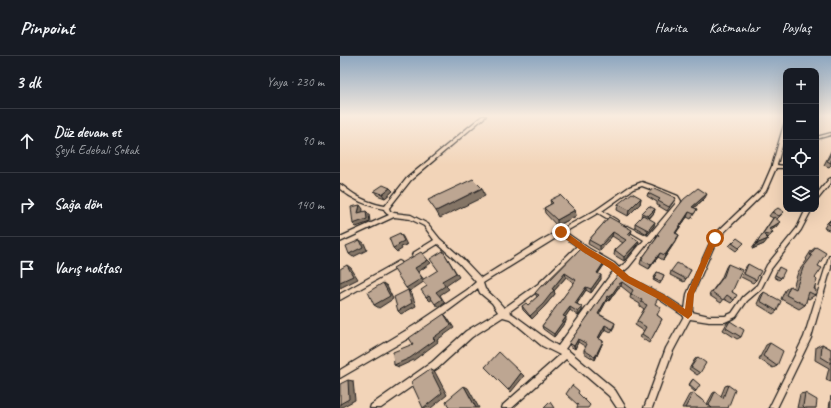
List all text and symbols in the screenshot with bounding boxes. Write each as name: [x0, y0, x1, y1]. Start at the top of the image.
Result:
text: Pinpoint: [20, 16, 74, 40]
text: Harita: [655, 19, 687, 36]
text: Katmanlar: [709, 19, 760, 36]
text: Paylaş: [782, 19, 811, 36]
map controls: [783, 68, 819, 212]
button: +: [783, 68, 819, 104]
text: 3 dk: [16, 72, 41, 93]
text: Yaya · 230 m: [267, 74, 324, 90]
button: −: [783, 104, 819, 140]
text: Düz devam et: [54, 123, 121, 142]
icon: ahead: [16, 130, 38, 152]
text: 90 m: [302, 133, 324, 149]
button: locate: [783, 140, 819, 176]
text: Şeyh Edebali Sokak: [54, 142, 139, 158]
button: layers: [783, 176, 819, 212]
icon: right: [16, 194, 38, 216]
text: Sağa dön: [54, 195, 102, 214]
text: 140 m: [296, 197, 324, 213]
route end: [552, 223, 570, 241]
route start: [706, 229, 724, 247]
icon: arrive: [16, 258, 38, 280]
text: Varış noktası: [54, 259, 121, 278]

